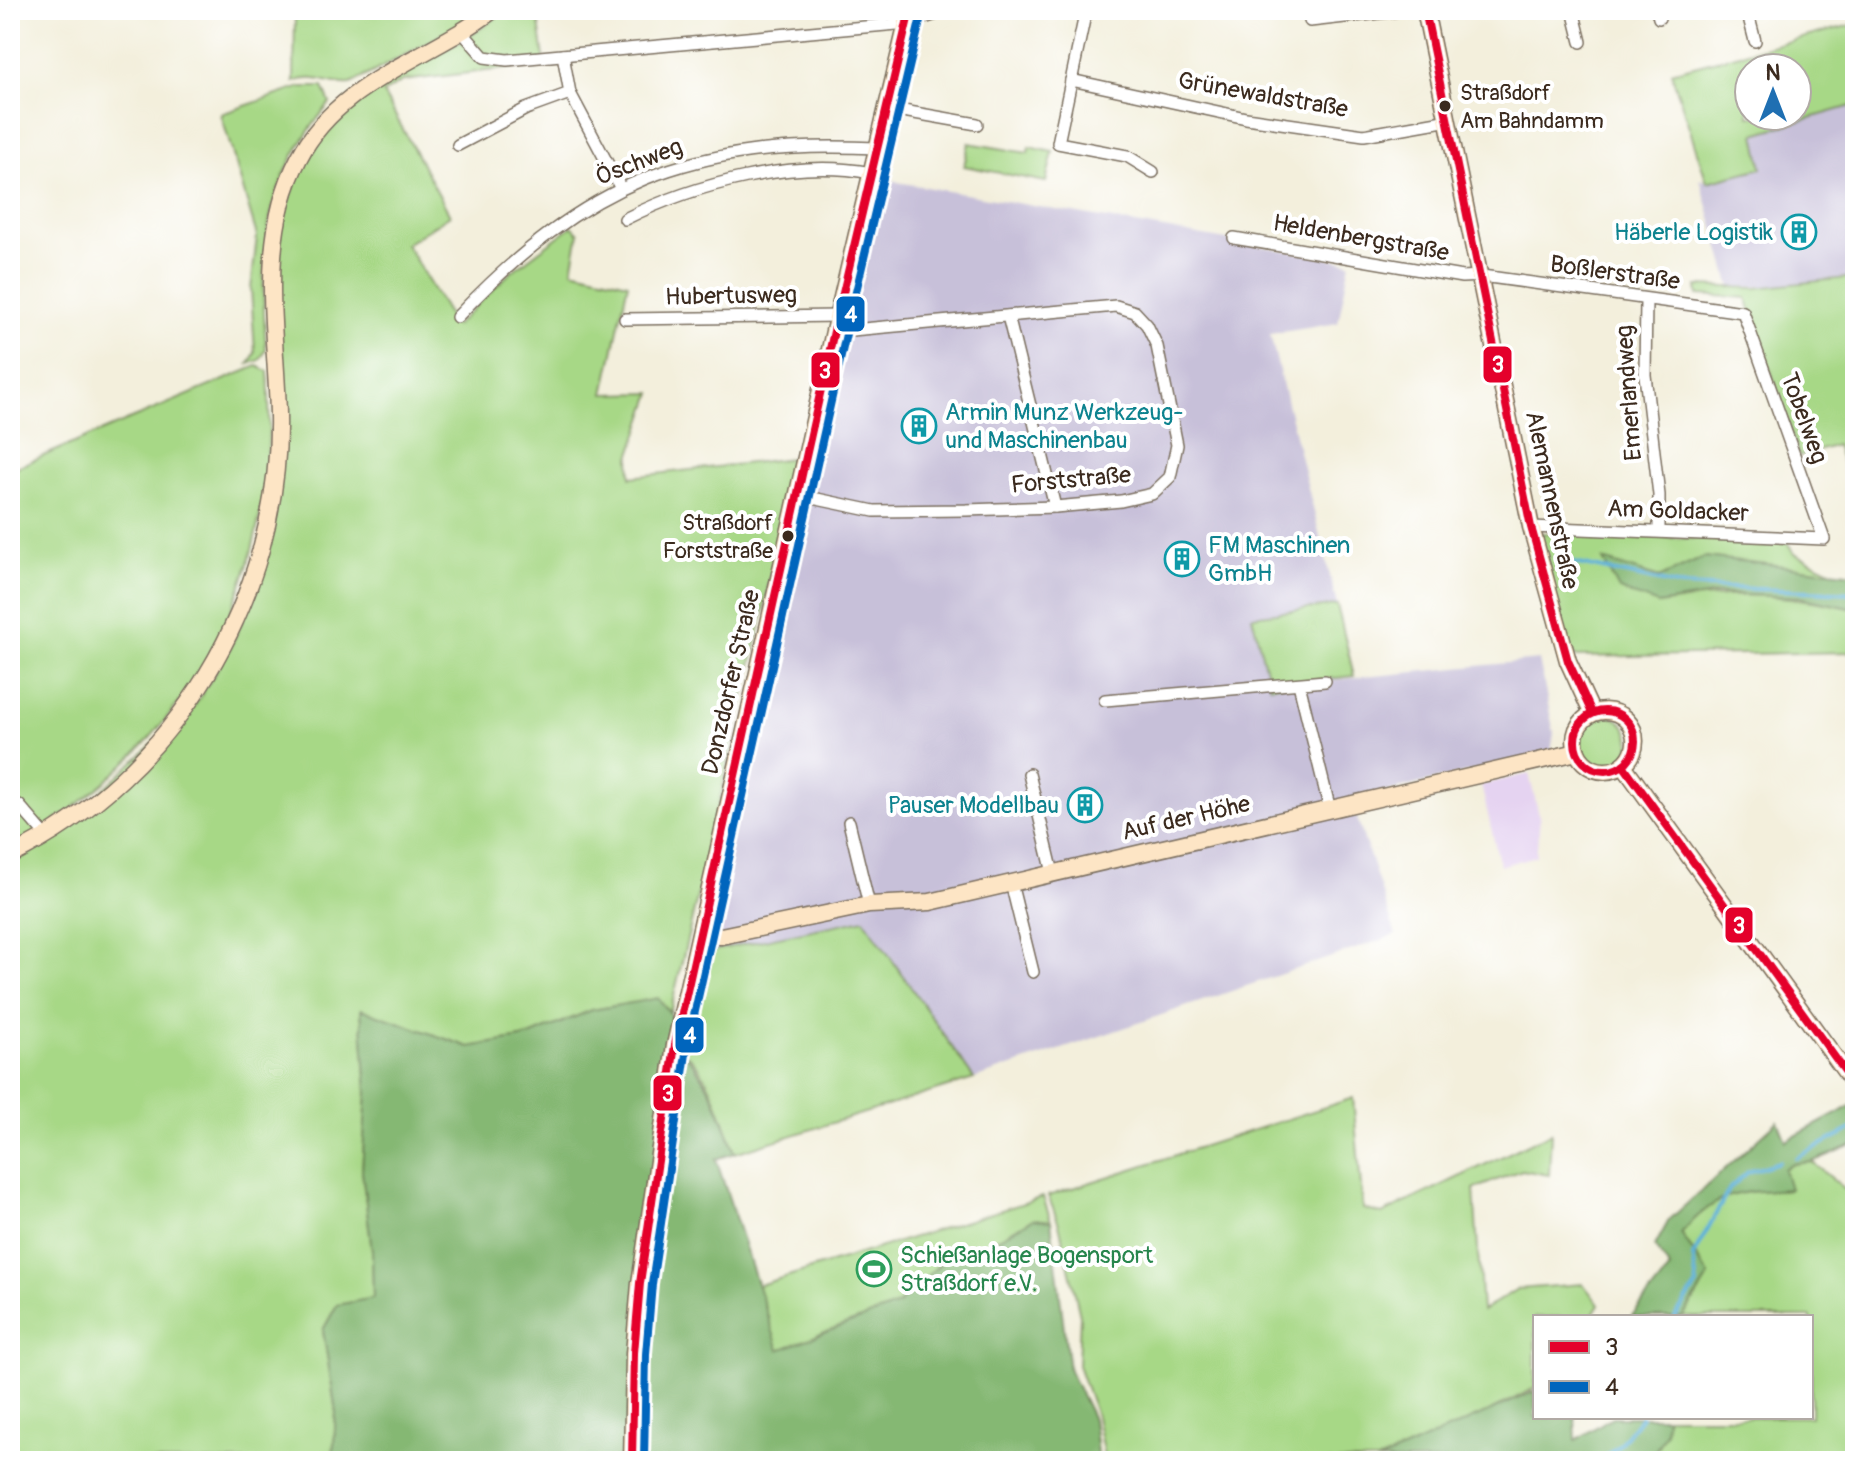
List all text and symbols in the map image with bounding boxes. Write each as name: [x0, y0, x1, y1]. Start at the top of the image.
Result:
north arrow: [1733, 52, 1813, 132]
text: N: [1766, 59, 1781, 87]
street label: Grünewaldstraße: [1176, 66, 1350, 124]
place label: Straßdorf Am Bahndamm: [1460, 79, 1604, 135]
marker: Straßdorf Am Bahndamm: [1437, 98, 1453, 114]
street label: Öschweg: [592, 132, 686, 192]
street label: Heldenbergstraße: [1271, 208, 1451, 268]
building icon: Häberle Logistik: [1780, 213, 1818, 251]
place label: Häberle Logistik: [1614, 218, 1773, 247]
street label: Boßlerstraße: [1548, 250, 1682, 296]
street label: Hubertusweg: [665, 280, 797, 312]
line badge: 4: [835, 295, 866, 333]
text: 4: [845, 301, 858, 329]
street label: Emerlandweg: [1610, 324, 1648, 462]
line badge: 3: [1482, 345, 1513, 384]
line badge: 3: [810, 351, 841, 389]
text: 3: [1492, 351, 1504, 379]
text: 3: [819, 357, 831, 385]
street label: Tobelweg: [1774, 369, 1834, 467]
place label: Armin Munz Werkzeug- und Maschinenbau: [945, 398, 1184, 455]
building icon: Armin Munz Werkzeug- und Maschinenbau: [900, 407, 938, 445]
street label: Alemannenstraße: [1519, 408, 1585, 592]
street label: Forststraße: [1010, 460, 1132, 500]
street label: Am Goldacker: [1607, 494, 1750, 528]
place label: Straßdorf Forststraße: [663, 509, 773, 565]
marker: Straßdorf Forststraße: [780, 528, 796, 544]
place label: FM Maschinen GmbH: [1208, 531, 1350, 588]
building icon: FM Maschinen GmbH: [1163, 540, 1201, 578]
street label: Donzdorfer Straße: [696, 587, 766, 777]
building icon: Pauser Modellbau: [1066, 786, 1104, 824]
street label: Auf der Höhe: [1119, 789, 1253, 847]
place label: Pauser Modellbau: [888, 791, 1059, 820]
line badge: 3: [1724, 906, 1754, 944]
text: 3: [1733, 912, 1745, 940]
line badge: 4: [674, 1016, 705, 1054]
text: 4: [684, 1022, 697, 1050]
line badge: 3: [652, 1074, 683, 1112]
text: 3: [662, 1080, 674, 1108]
place label: Schießanlage Bogensport Straßdorf e.V.: [900, 1241, 1153, 1298]
sports icon: Schießanlage Bogensport Straßdorf e.V.: [855, 1250, 893, 1288]
legend: [1533, 1315, 1813, 1419]
text: 3: [1605, 1333, 1618, 1362]
text: 4: [1605, 1373, 1619, 1402]

